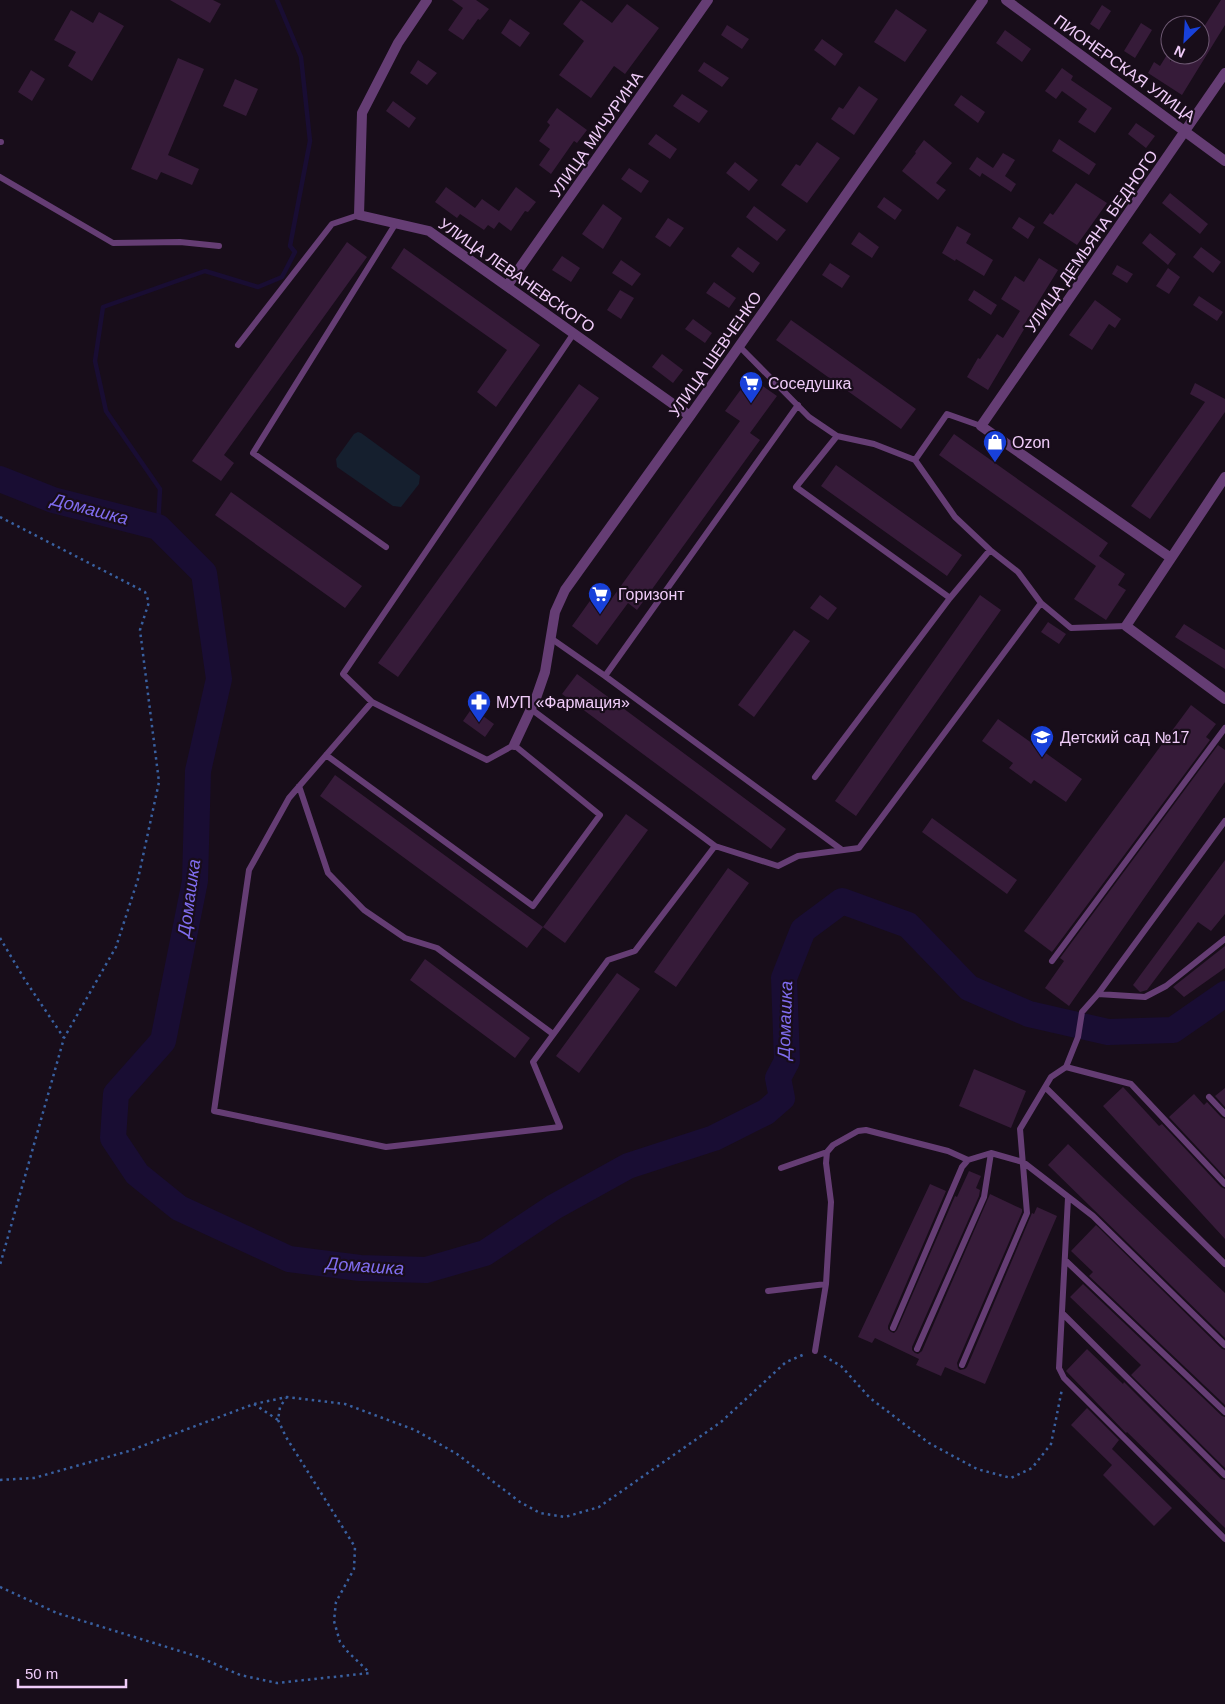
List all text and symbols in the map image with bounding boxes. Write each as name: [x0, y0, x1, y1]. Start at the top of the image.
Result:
street label: ПИОНЕРСКАЯ УЛИЦА: [1051, 12, 1199, 125]
north arrow: [1160, 15, 1210, 65]
text: N: [1172, 42, 1187, 61]
street label: УЛИЦА МИЧУРИНА: [547, 68, 646, 200]
street label: УЛИЦА ДЕМЬЯНА БЕДНОГО: [1022, 147, 1161, 335]
street label: УЛИЦА ЛЕВАНЕВСКОГО: [436, 215, 598, 336]
street label: УЛИЦА ШЕВЧЕНКО: [666, 289, 765, 420]
supermarket icon: Соседушка: [738, 370, 764, 404]
place label: Соседушка: [768, 375, 852, 392]
shop icon: Ozon: [982, 429, 1008, 463]
place label: Ozon: [1012, 434, 1050, 451]
water label: Домашка: [48, 489, 131, 529]
supermarket icon: Горизонт: [587, 581, 613, 615]
place label: Горизонт: [618, 586, 685, 603]
pharmacy icon: МУП «Фармация»: [466, 689, 492, 723]
place label: МУП «Фармация»: [496, 694, 630, 711]
school or university icon: Детский сад №17: [1029, 724, 1055, 758]
place label: Детский сад №17: [1060, 729, 1189, 746]
water label: Домашка: [173, 858, 204, 940]
water label: Домашка: [774, 980, 796, 1062]
water label: Домашка: [323, 1253, 405, 1279]
scale bar: [18, 1656, 125, 1688]
text: 50 m: [25, 1665, 58, 1682]

